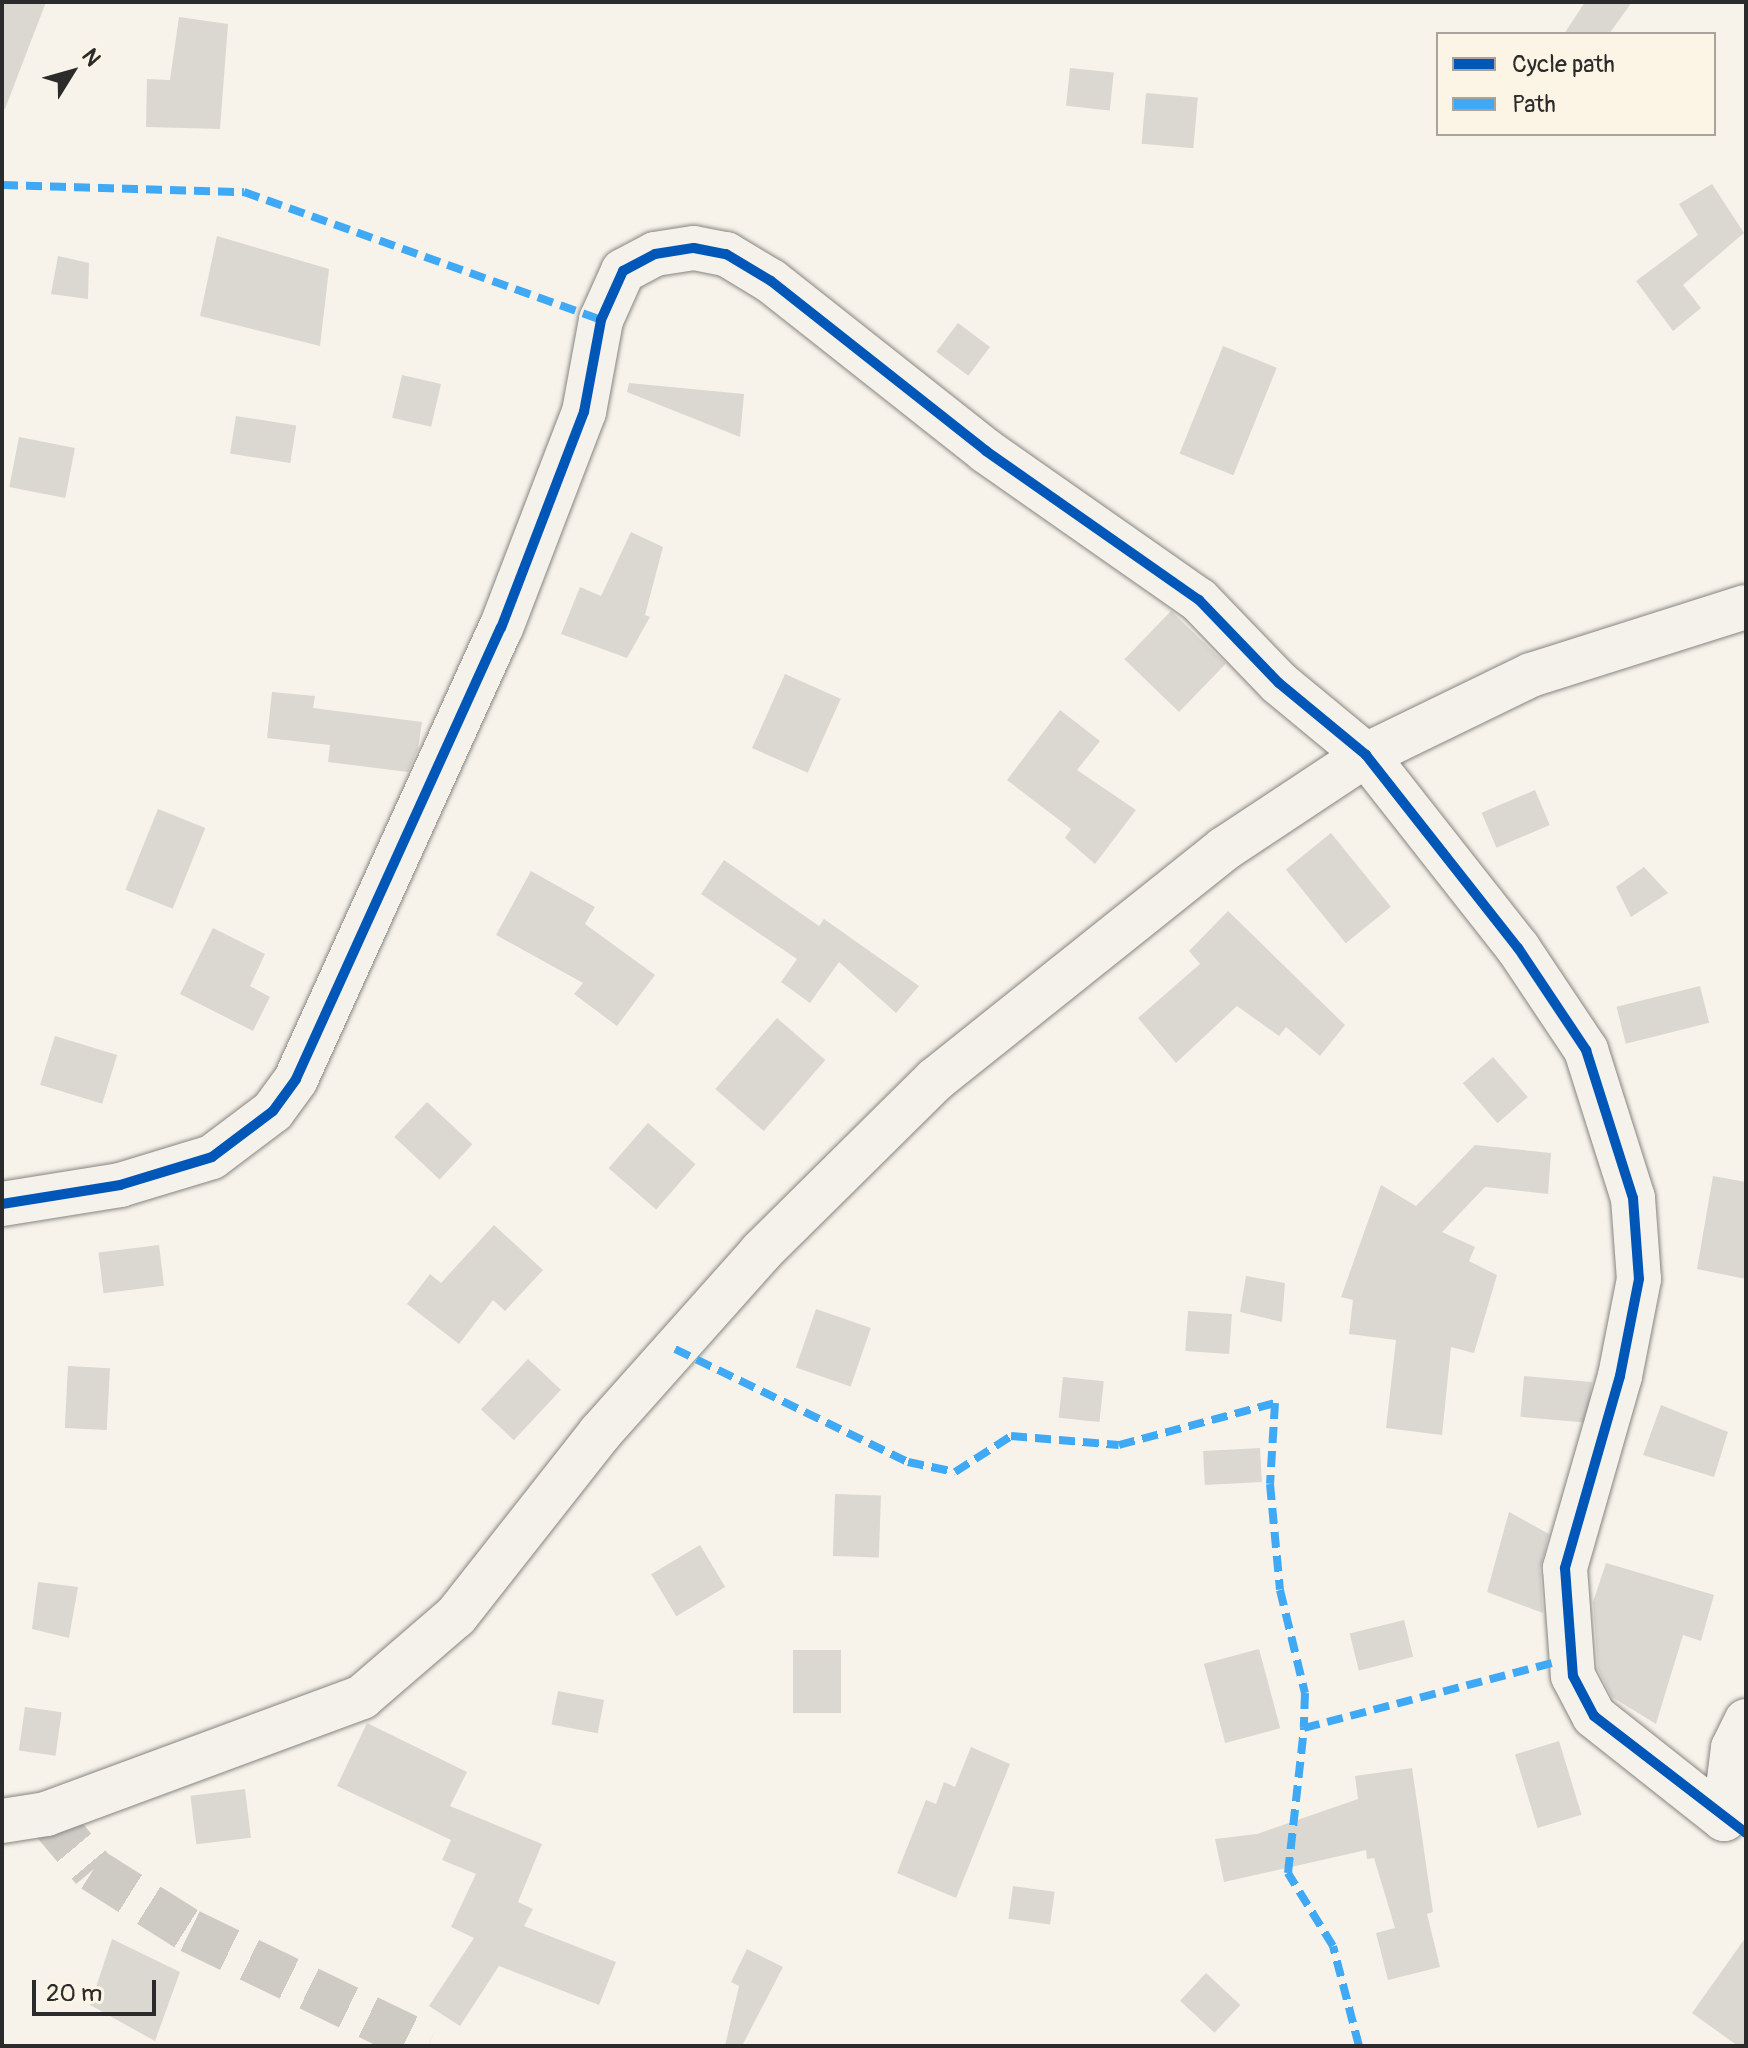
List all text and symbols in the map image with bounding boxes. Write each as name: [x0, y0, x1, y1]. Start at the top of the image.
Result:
north arrow: [32, 32, 112, 112]
legend: [1436, 32, 1716, 136]
text: N: [76, 43, 107, 72]
text: Cycle path: [1512, 50, 1615, 79]
text: Path: [1512, 90, 1556, 119]
scale bar: [36, 1964, 160, 2014]
text: 20 m: [46, 1979, 102, 2008]

